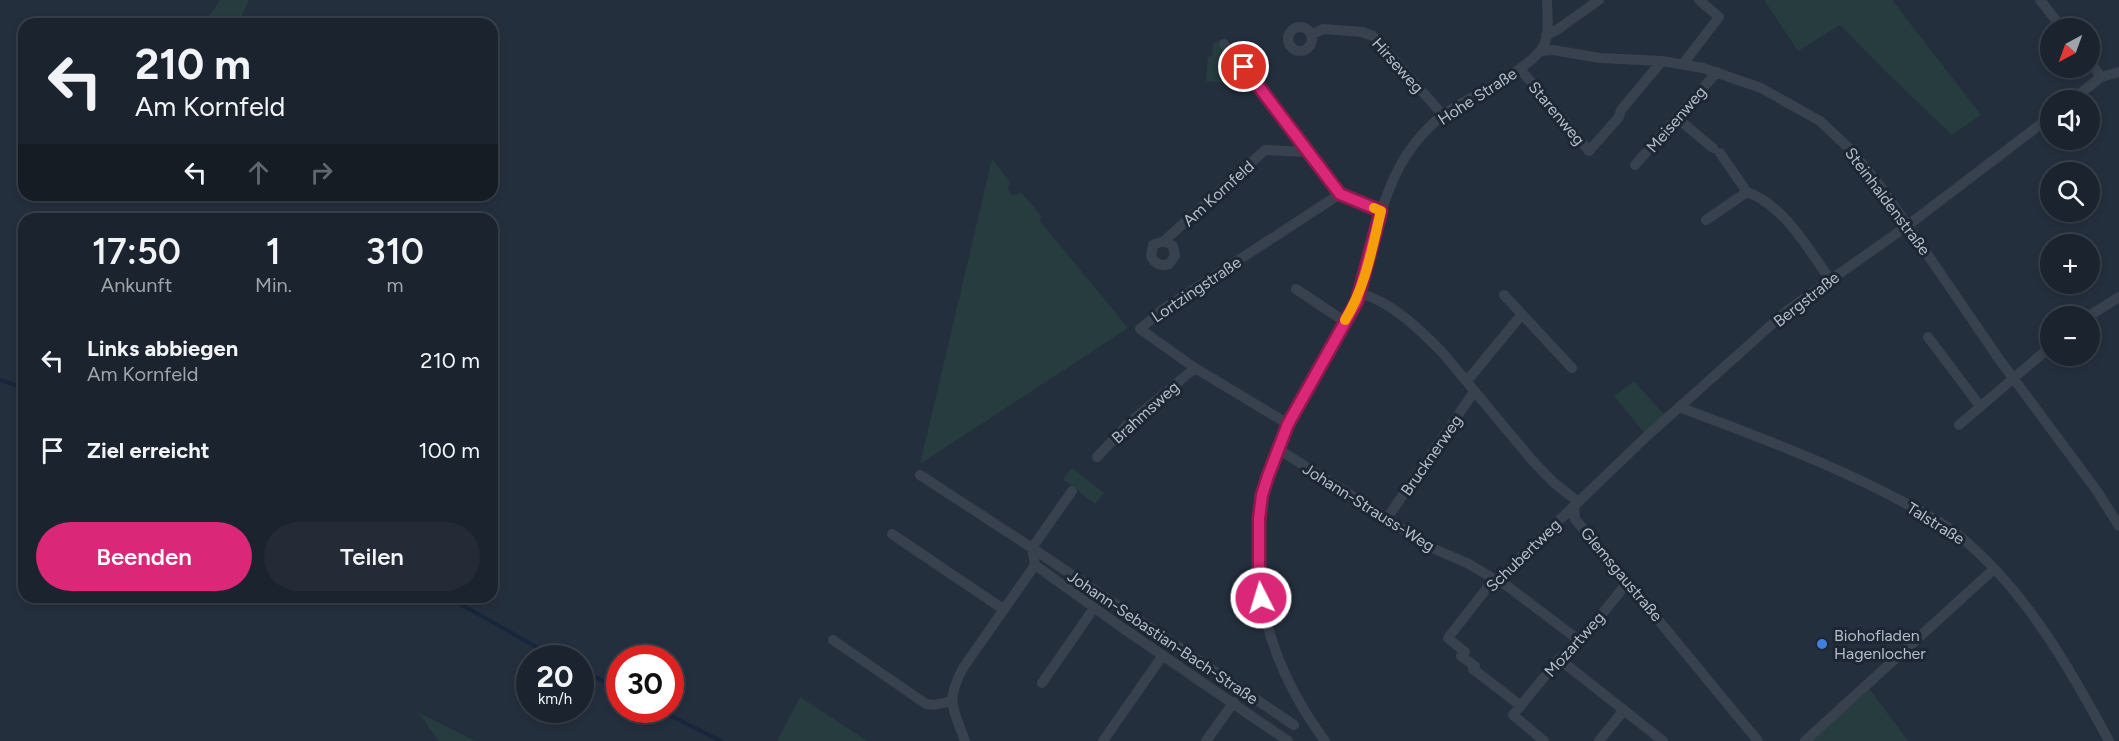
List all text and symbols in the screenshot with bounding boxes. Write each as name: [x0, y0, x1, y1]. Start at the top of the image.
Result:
north arrow: [2040, 18, 2100, 78]
map controls: [2040, 18, 2100, 366]
street label: Hirseweg: [1368, 34, 1427, 97]
text: 210 m: [135, 39, 251, 90]
pin: [1218, 41, 1269, 92]
icon: left: [36, 42, 114, 120]
icon: arrive: [1227, 50, 1260, 83]
street label: Hohe Straße: [1434, 64, 1520, 129]
street label: Starenweg: [1524, 78, 1589, 149]
street label: Meisenweg: [1642, 82, 1710, 156]
text: Am Kornfeld: [135, 90, 285, 123]
button: sound: [2040, 90, 2100, 150]
street label: Steinhaldenstraße: [1841, 144, 1934, 259]
icon: left: [179, 156, 212, 189]
icon: ahead: [242, 156, 275, 189]
icon: right: [305, 156, 338, 189]
street label: Am Kornfeld: [1179, 156, 1258, 230]
button: search: [2040, 162, 2100, 222]
text: 17:50: [92, 230, 181, 273]
text: 1: [266, 230, 281, 273]
text: 310: [366, 230, 424, 273]
button: +: [2040, 234, 2100, 294]
street label: Lortzingstraße: [1148, 252, 1245, 326]
street label: Bergstraße: [1770, 268, 1843, 331]
text: Ankunft: [101, 273, 172, 297]
text: Min.: [255, 273, 292, 297]
text: m: [386, 273, 403, 297]
button: −: [2040, 306, 2100, 366]
text: Links abbiegen: [87, 335, 238, 362]
icon: left: [36, 344, 69, 377]
text: 210 m: [420, 347, 480, 374]
text: Am Kornfeld: [87, 362, 198, 386]
street label: Brahmsweg: [1108, 377, 1183, 447]
street label: Brucknerweg: [1397, 411, 1466, 499]
icon: arrive: [36, 434, 69, 467]
text: Ziel erreicht: [87, 437, 210, 464]
text: 100 m: [419, 437, 480, 464]
street label: Johann-Strauss-Weg: [1299, 459, 1438, 556]
street label: Talstraße: [1903, 498, 1968, 549]
street label: Schubertweg: [1482, 515, 1565, 596]
button: Beenden: [36, 522, 252, 591]
button: Teilen: [264, 522, 480, 591]
street label: Glemsgaustraße: [1577, 523, 1667, 625]
street label: Johann-Sebastian-Bach-Straße: [1064, 566, 1262, 709]
position arrow: [1229, 566, 1293, 630]
street label: Mozartweg: [1540, 608, 1608, 681]
place label: Biohofladen Hagenlocher: [1834, 626, 1926, 663]
marker: Biohofladen Hagenlocher: [1815, 637, 1829, 651]
speed limit sign: 30: [606, 645, 684, 723]
text: 20: [537, 658, 573, 695]
text: km/h: [538, 690, 572, 708]

